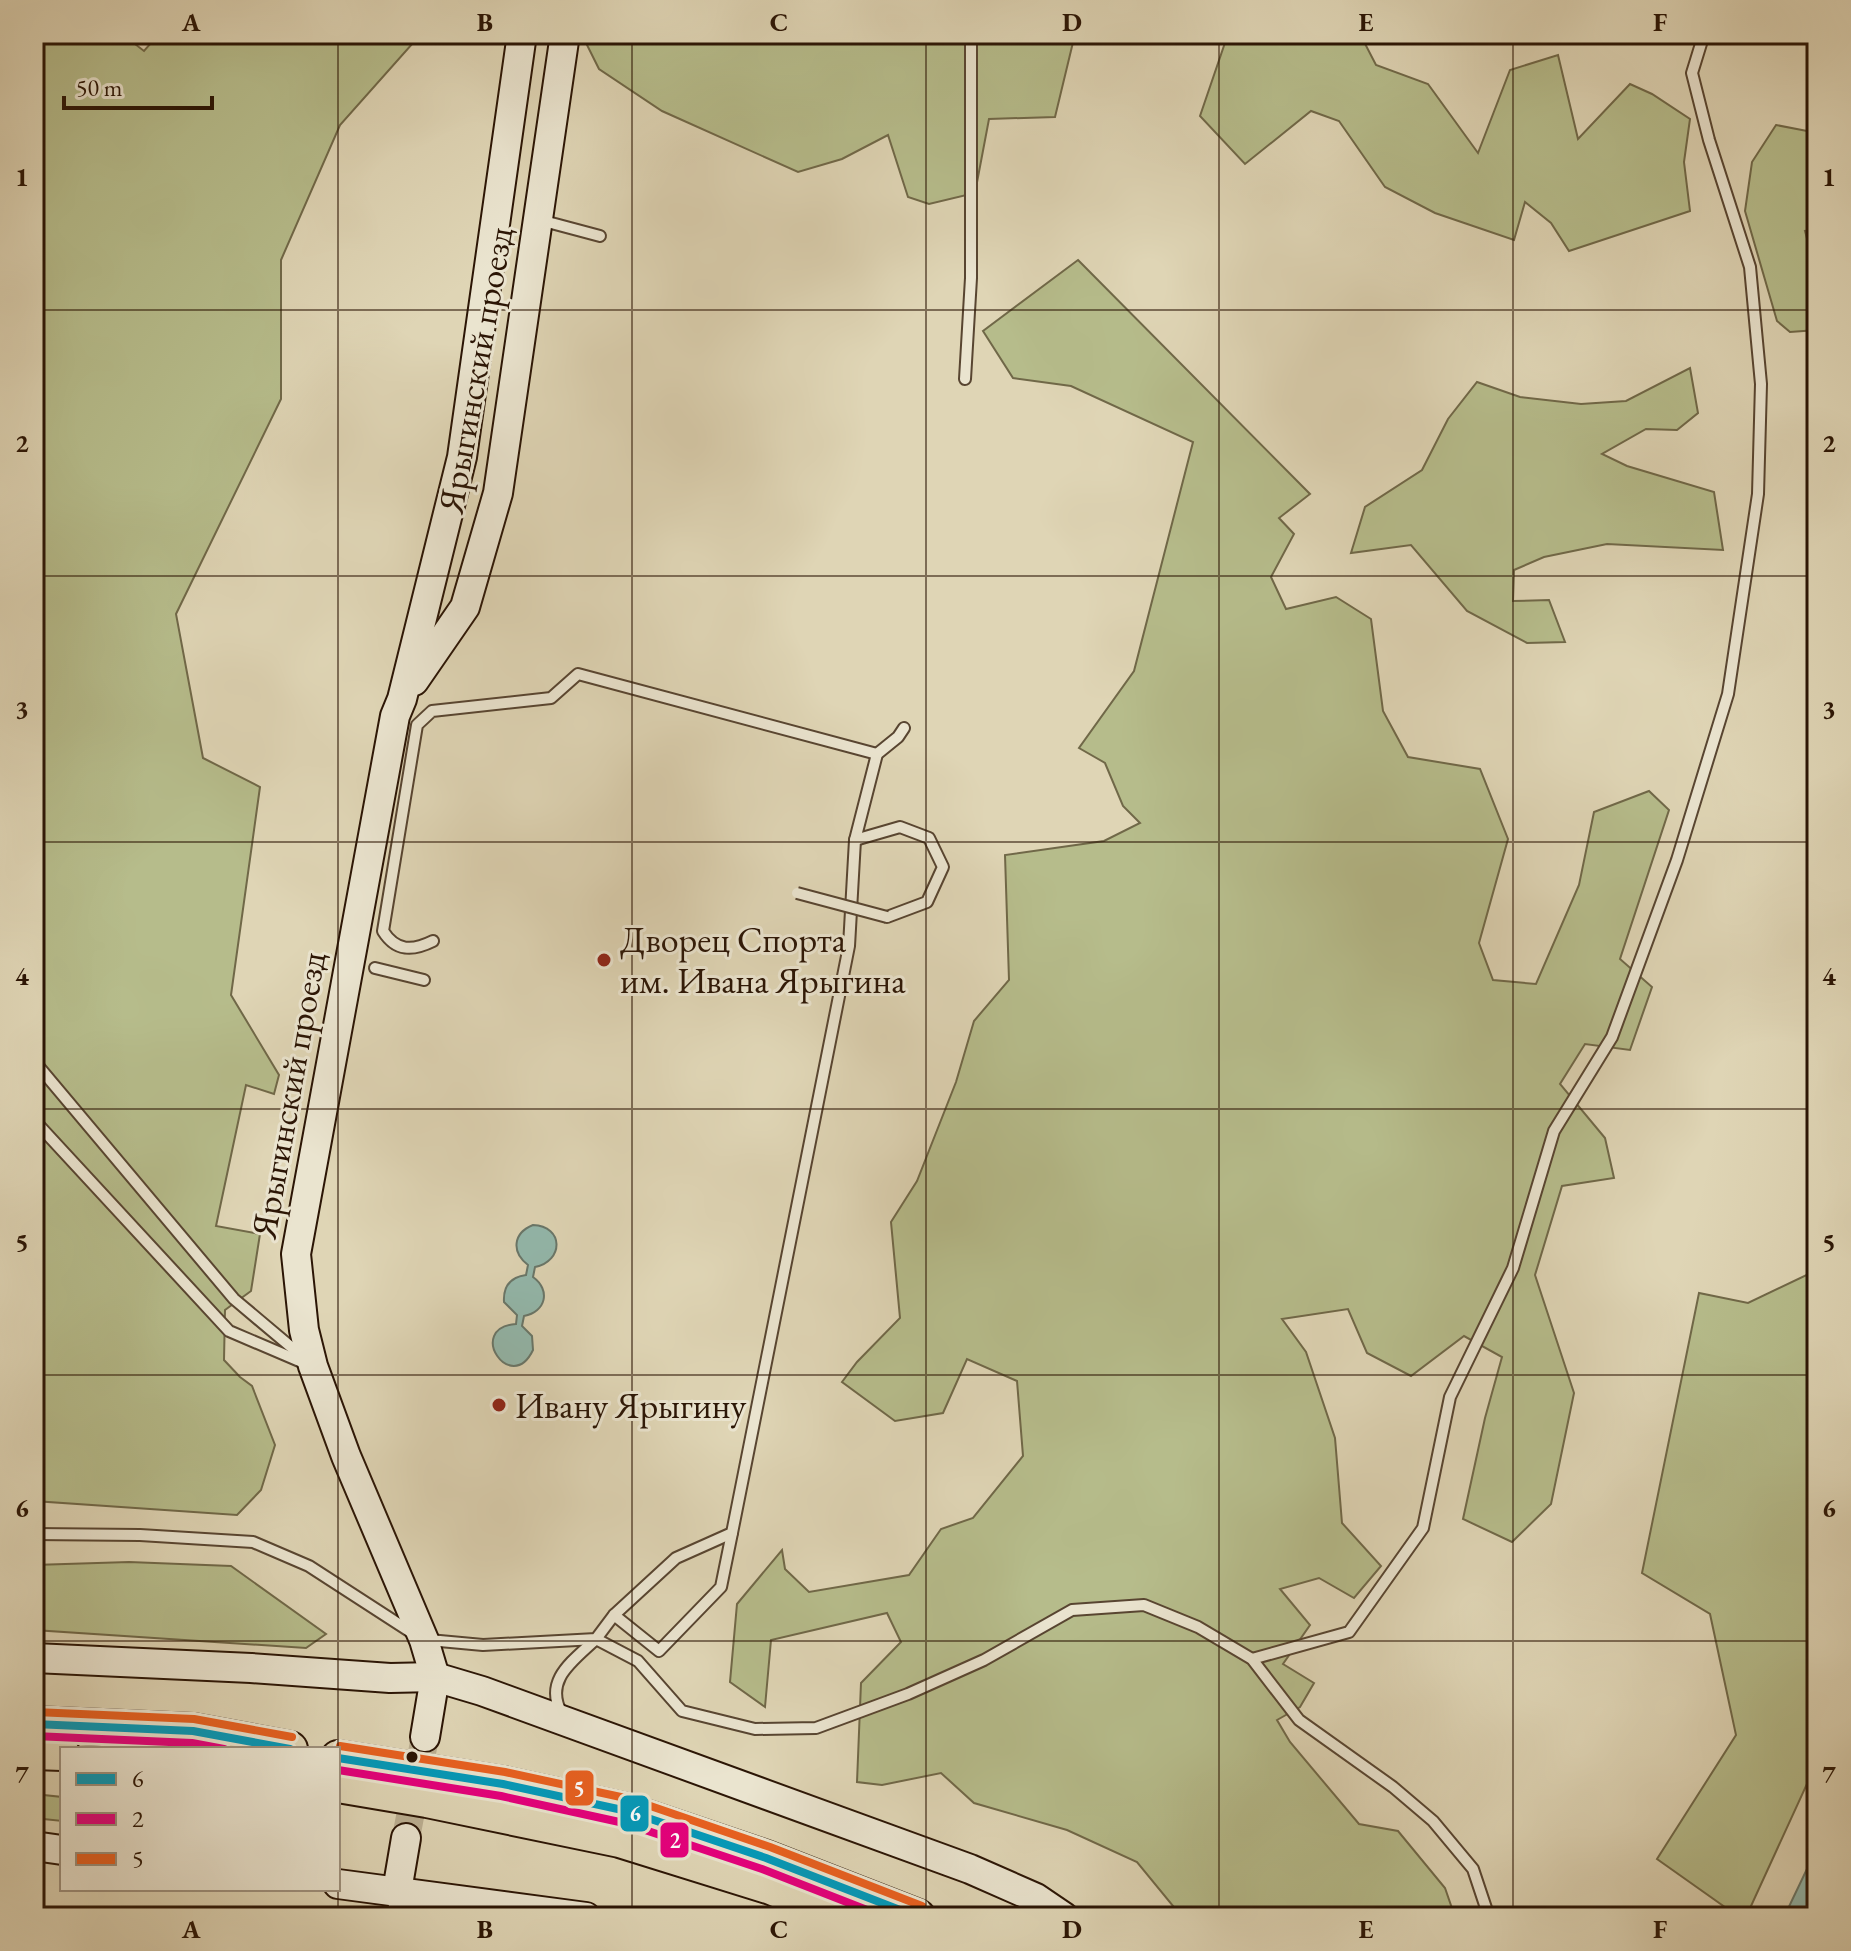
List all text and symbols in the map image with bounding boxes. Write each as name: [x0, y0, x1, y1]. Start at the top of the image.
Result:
text: A: [181, 5, 201, 39]
text: B: [477, 5, 493, 39]
text: C: [770, 5, 788, 39]
text: D: [1062, 5, 1082, 39]
text: E: [1359, 5, 1374, 39]
text: F: [1653, 5, 1667, 39]
scale bar: [64, 60, 212, 110]
text: 50 m: [76, 72, 123, 103]
text: 1: [15, 160, 29, 194]
text: 1: [1822, 160, 1836, 194]
street label: Ярыгинский проезд: [426, 223, 523, 518]
text: 2: [15, 426, 29, 460]
text: 2: [1822, 426, 1836, 460]
text: 3: [15, 692, 29, 726]
text: 3: [1822, 692, 1836, 726]
place label: Дворец Спорта им. Ивана Ярыгина: [620, 916, 906, 1004]
street label: Ярыгинский проезд: [239, 948, 336, 1243]
marker: Дворец Спорта им. Ивана Ярыгина: [595, 951, 613, 969]
text: 4: [15, 959, 29, 993]
text: 4: [1822, 959, 1836, 993]
text: 5: [15, 1225, 29, 1259]
text: 5: [1822, 1225, 1836, 1259]
place label: Ивану Ярыгину: [515, 1382, 747, 1429]
marker: Ивану Ярыгину: [490, 1396, 508, 1414]
text: 6: [15, 1491, 29, 1525]
text: 6: [1822, 1491, 1836, 1525]
legend: [60, 1747, 340, 1891]
unlabelled marker: [404, 1749, 420, 1765]
text: 7: [15, 1757, 29, 1791]
text: 7: [1822, 1757, 1836, 1791]
text: 6: [132, 1763, 144, 1794]
line badge: 5: [564, 1769, 595, 1807]
text: 5: [573, 1774, 585, 1803]
line badge: 6: [619, 1794, 650, 1833]
text: 6: [629, 1799, 641, 1828]
text: 2: [132, 1803, 144, 1834]
line badge: 2: [659, 1821, 690, 1859]
text: 2: [669, 1826, 681, 1855]
text: 5: [132, 1843, 144, 1874]
text: A: [181, 1912, 201, 1946]
text: B: [477, 1912, 493, 1946]
text: C: [770, 1912, 788, 1946]
text: D: [1062, 1912, 1082, 1946]
text: E: [1359, 1912, 1374, 1946]
text: F: [1653, 1912, 1667, 1946]

